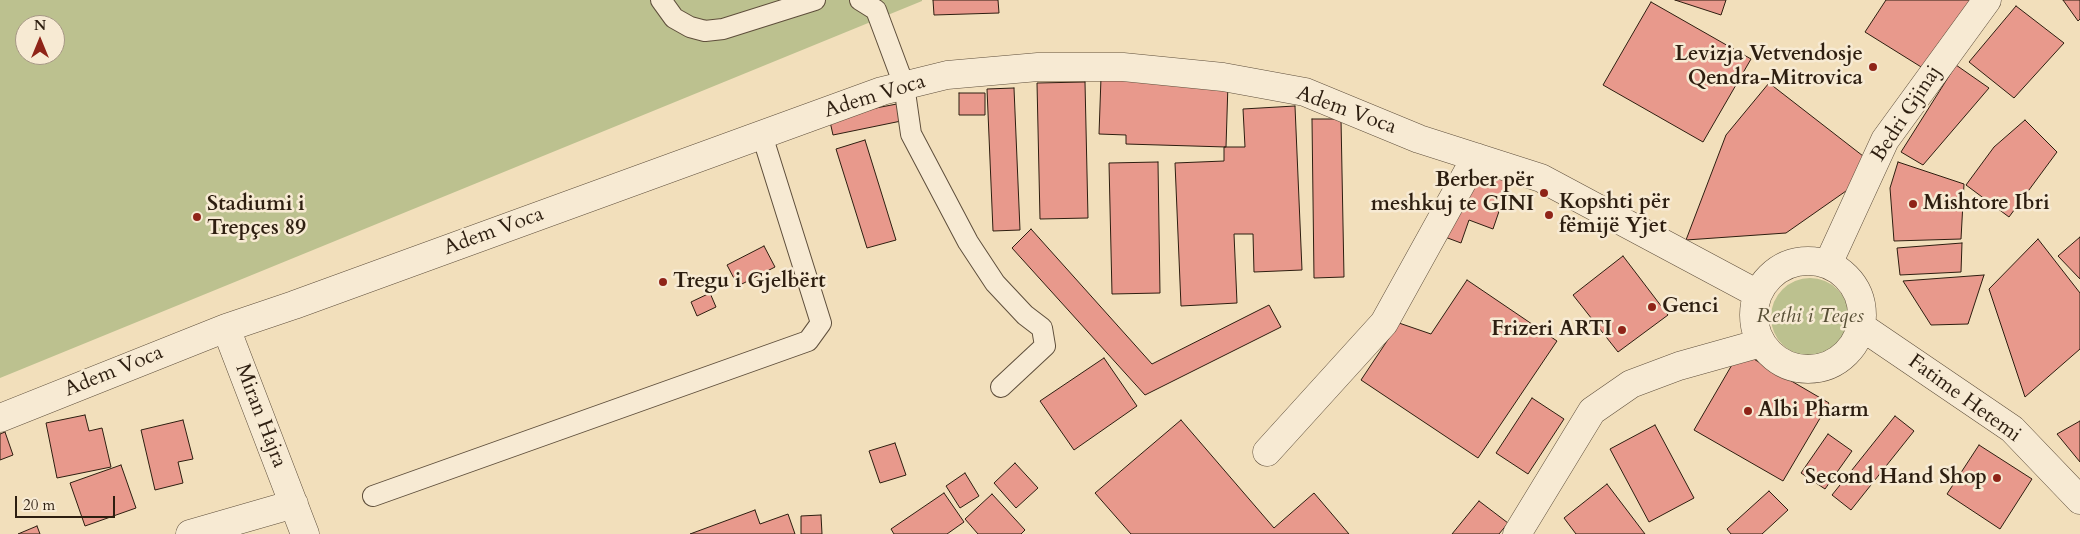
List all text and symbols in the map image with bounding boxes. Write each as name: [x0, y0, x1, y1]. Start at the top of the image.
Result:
north arrow: [15, 15, 65, 65]
text: N: [34, 16, 46, 35]
place label: Levizja Vetvendosje Qendra-Mitrovica: [1675, 42, 1863, 92]
street label: Bedri Gjinaj: [1867, 61, 1947, 167]
marker: Levizja Vetvendosje Qendra-Mitrovica: [1867, 61, 1879, 73]
street label: Adem Voca: [821, 70, 929, 124]
street label: Adem Voca: [1293, 81, 1399, 141]
place label: Berber për meshkuj te GINI: [1371, 168, 1534, 218]
marker: Berber për meshkuj te GINI: [1538, 187, 1550, 199]
place label: Kopshti për fëmijë Yjet: [1559, 190, 1670, 240]
place label: Mishtore Ibri: [1923, 191, 2050, 217]
place label: Stadiumi i Trepçes 89: [207, 192, 306, 242]
marker: Mishtore Ibri: [1907, 198, 1919, 210]
street label: Adem Voca: [441, 202, 547, 262]
marker: Kopshti për fëmijë Yjet: [1543, 209, 1555, 221]
marker: Stadiumi i Trepçes 89: [191, 211, 203, 223]
place label: Tregu i Gjelbërt: [673, 269, 826, 295]
marker: Tregu i Gjelbërt: [657, 276, 669, 288]
place label: Genci: [1662, 294, 1719, 320]
marker: Genci: [1646, 301, 1658, 313]
park label: Rethi i Teqes: [1756, 304, 1864, 330]
place label: Frizeri ARTI: [1491, 317, 1612, 343]
marker: Frizeri ARTI: [1616, 324, 1628, 336]
street label: Adem Voca: [61, 341, 167, 403]
street label: Fatime Hetemi: [1903, 350, 2025, 448]
street label: Miran Hajra: [229, 360, 291, 472]
place label: Albi Pharm: [1758, 398, 1869, 424]
marker: Albi Pharm: [1742, 405, 1754, 417]
place label: Second Hand Shop: [1805, 465, 1987, 491]
marker: Second Hand Shop: [1991, 472, 2003, 484]
scale bar: [18, 486, 118, 518]
text: 20 m: [23, 495, 55, 515]

